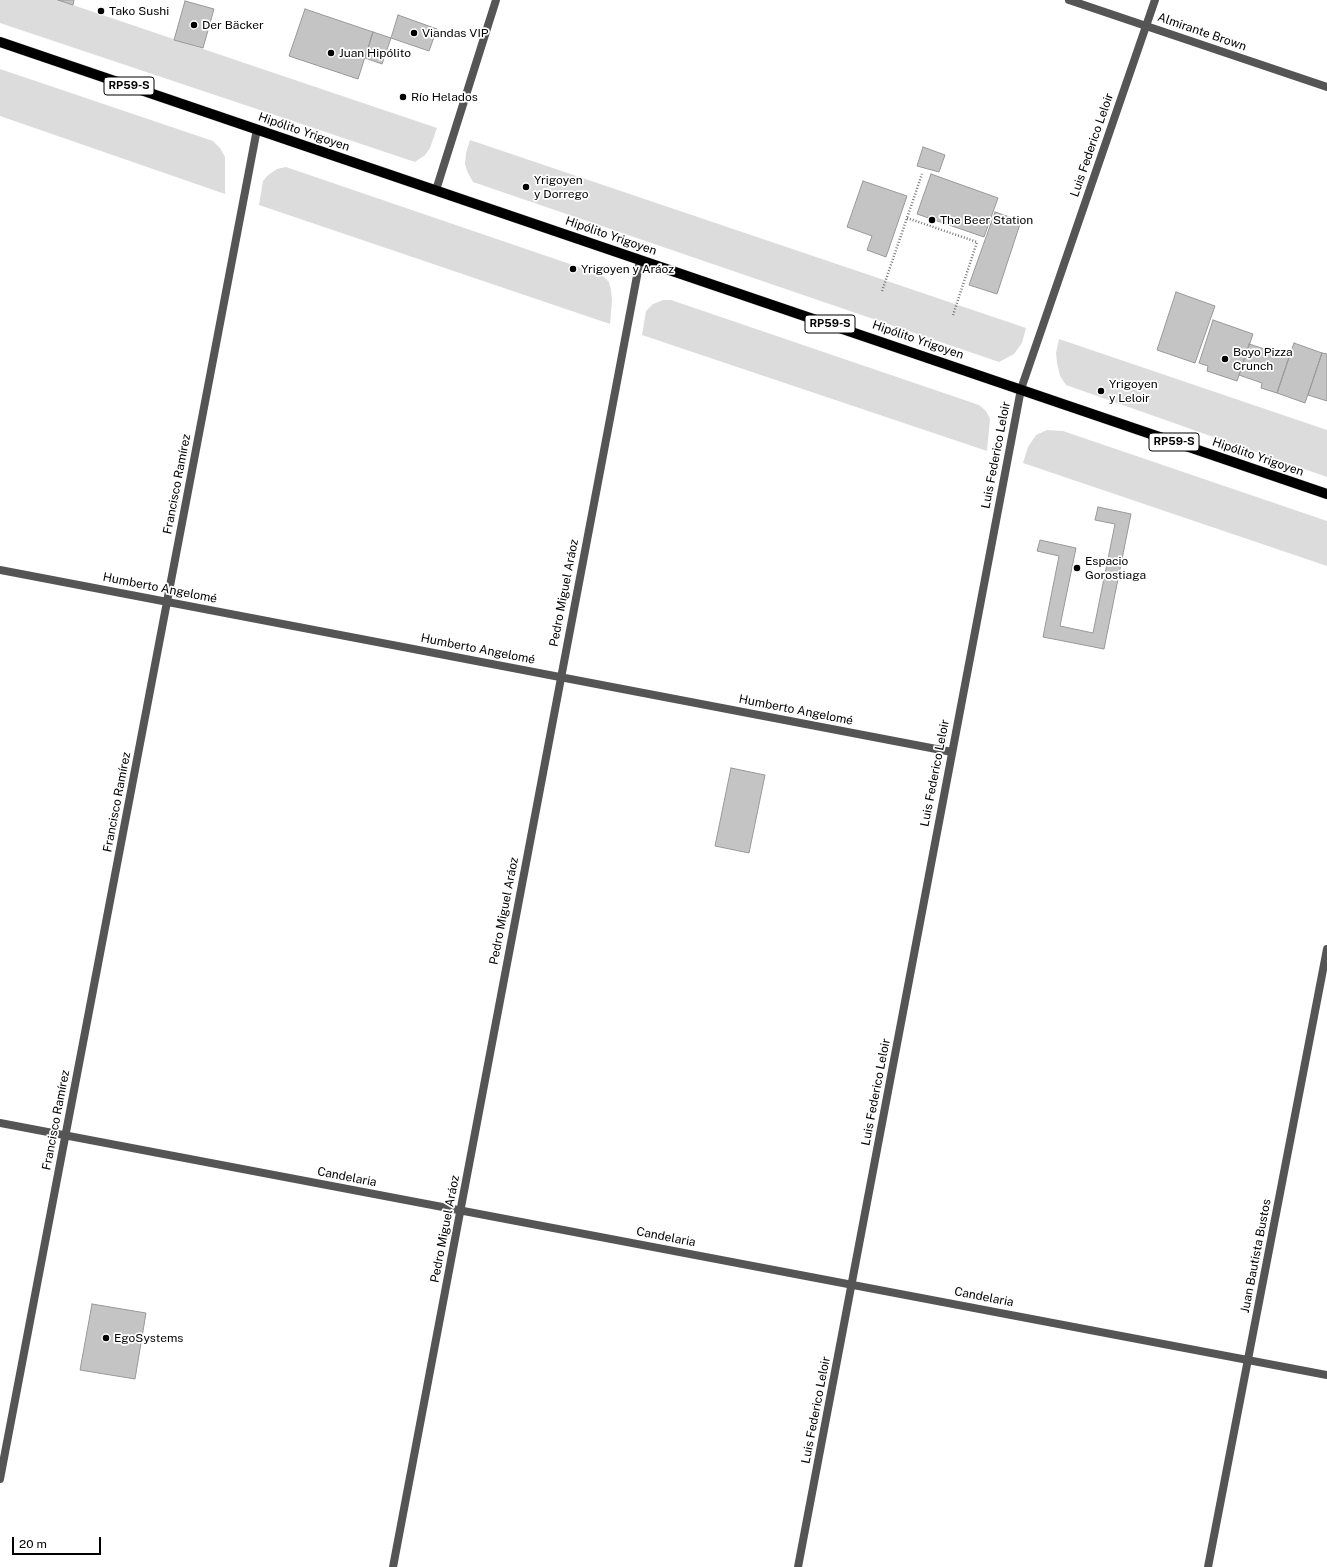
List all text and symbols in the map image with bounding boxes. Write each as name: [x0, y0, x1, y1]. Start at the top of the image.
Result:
place label: Tako Sushi: [109, 4, 169, 18]
marker: Tako Sushi: [96, 6, 106, 16]
street label: Almirante Brown: [1156, 10, 1248, 54]
place label: Der Bäcker: [202, 18, 264, 32]
marker: Der Bäcker: [189, 20, 199, 30]
place label: Viandas VIP: [422, 26, 488, 40]
marker: Viandas VIP: [409, 28, 419, 38]
place label: Juan Hipólito: [339, 46, 411, 60]
marker: Juan Hipólito: [326, 48, 336, 58]
road number: RP59-S: [104, 77, 154, 95]
place label: Río Helados: [411, 90, 478, 104]
street label: Luis Federico Leloir: [1067, 91, 1117, 199]
marker: Río Helados: [398, 92, 408, 102]
street label: Hipólito Yrigoyen: [256, 110, 352, 154]
place label: Yrigoyen y Dorrego: [534, 173, 589, 201]
marker: Yrigoyen y Dorrego: [521, 182, 531, 192]
place label: The Beer Station: [940, 213, 1033, 227]
street label: Hipólito Yrigoyen: [563, 214, 659, 258]
marker: The Beer Station: [927, 215, 937, 225]
place label: Yrigoyen y Aráoz: [581, 262, 674, 276]
marker: Yrigoyen y Aráoz: [568, 264, 578, 274]
road number: RP59-S: [805, 315, 855, 333]
street label: Hipólito Yrigoyen: [870, 318, 966, 362]
place label: Boyo Pizza Crunch: [1233, 345, 1293, 373]
marker: Boyo Pizza Crunch: [1220, 354, 1230, 364]
place label: Yrigoyen y Leloir: [1109, 377, 1158, 405]
marker: Yrigoyen y Leloir: [1096, 386, 1106, 396]
street label: Luis Federico Leloir: [979, 400, 1013, 510]
street label: Francisco Ramírez: [160, 433, 194, 535]
road number: RP59-S: [1149, 433, 1199, 451]
street label: Hipólito Yrigoyen: [1210, 435, 1306, 479]
street label: Pedro Miguel Aráoz: [547, 538, 581, 648]
place label: Espacio Gorostiaga: [1085, 554, 1146, 582]
marker: Espacio Gorostiaga: [1072, 563, 1082, 573]
street label: Humberto Angelomé: [102, 570, 218, 606]
street label: Humberto Angelomé: [420, 631, 536, 667]
street label: Humberto Angelomé: [738, 692, 854, 728]
street label: Luis Federico Leloir: [918, 718, 952, 828]
street label: Francisco Ramírez: [100, 751, 134, 853]
street label: Pedro Miguel Aráoz: [487, 856, 521, 966]
street label: Luis Federico Leloir: [859, 1037, 893, 1147]
street label: Francisco Ramírez: [39, 1069, 73, 1171]
street label: Candelaria: [316, 1164, 378, 1190]
street label: Pedro Miguel Aráoz: [428, 1174, 462, 1284]
street label: Juan Bautista Bustos: [1238, 1198, 1274, 1314]
street label: Candelaria: [635, 1224, 697, 1250]
street label: Candelaria: [953, 1284, 1015, 1310]
place label: EgoSystems: [114, 1331, 183, 1345]
marker: EgoSystems: [101, 1333, 111, 1343]
street label: Luis Federico Leloir: [799, 1355, 833, 1465]
scale bar: [14, 1529, 103, 1555]
text: 20 m: [19, 1537, 47, 1551]

